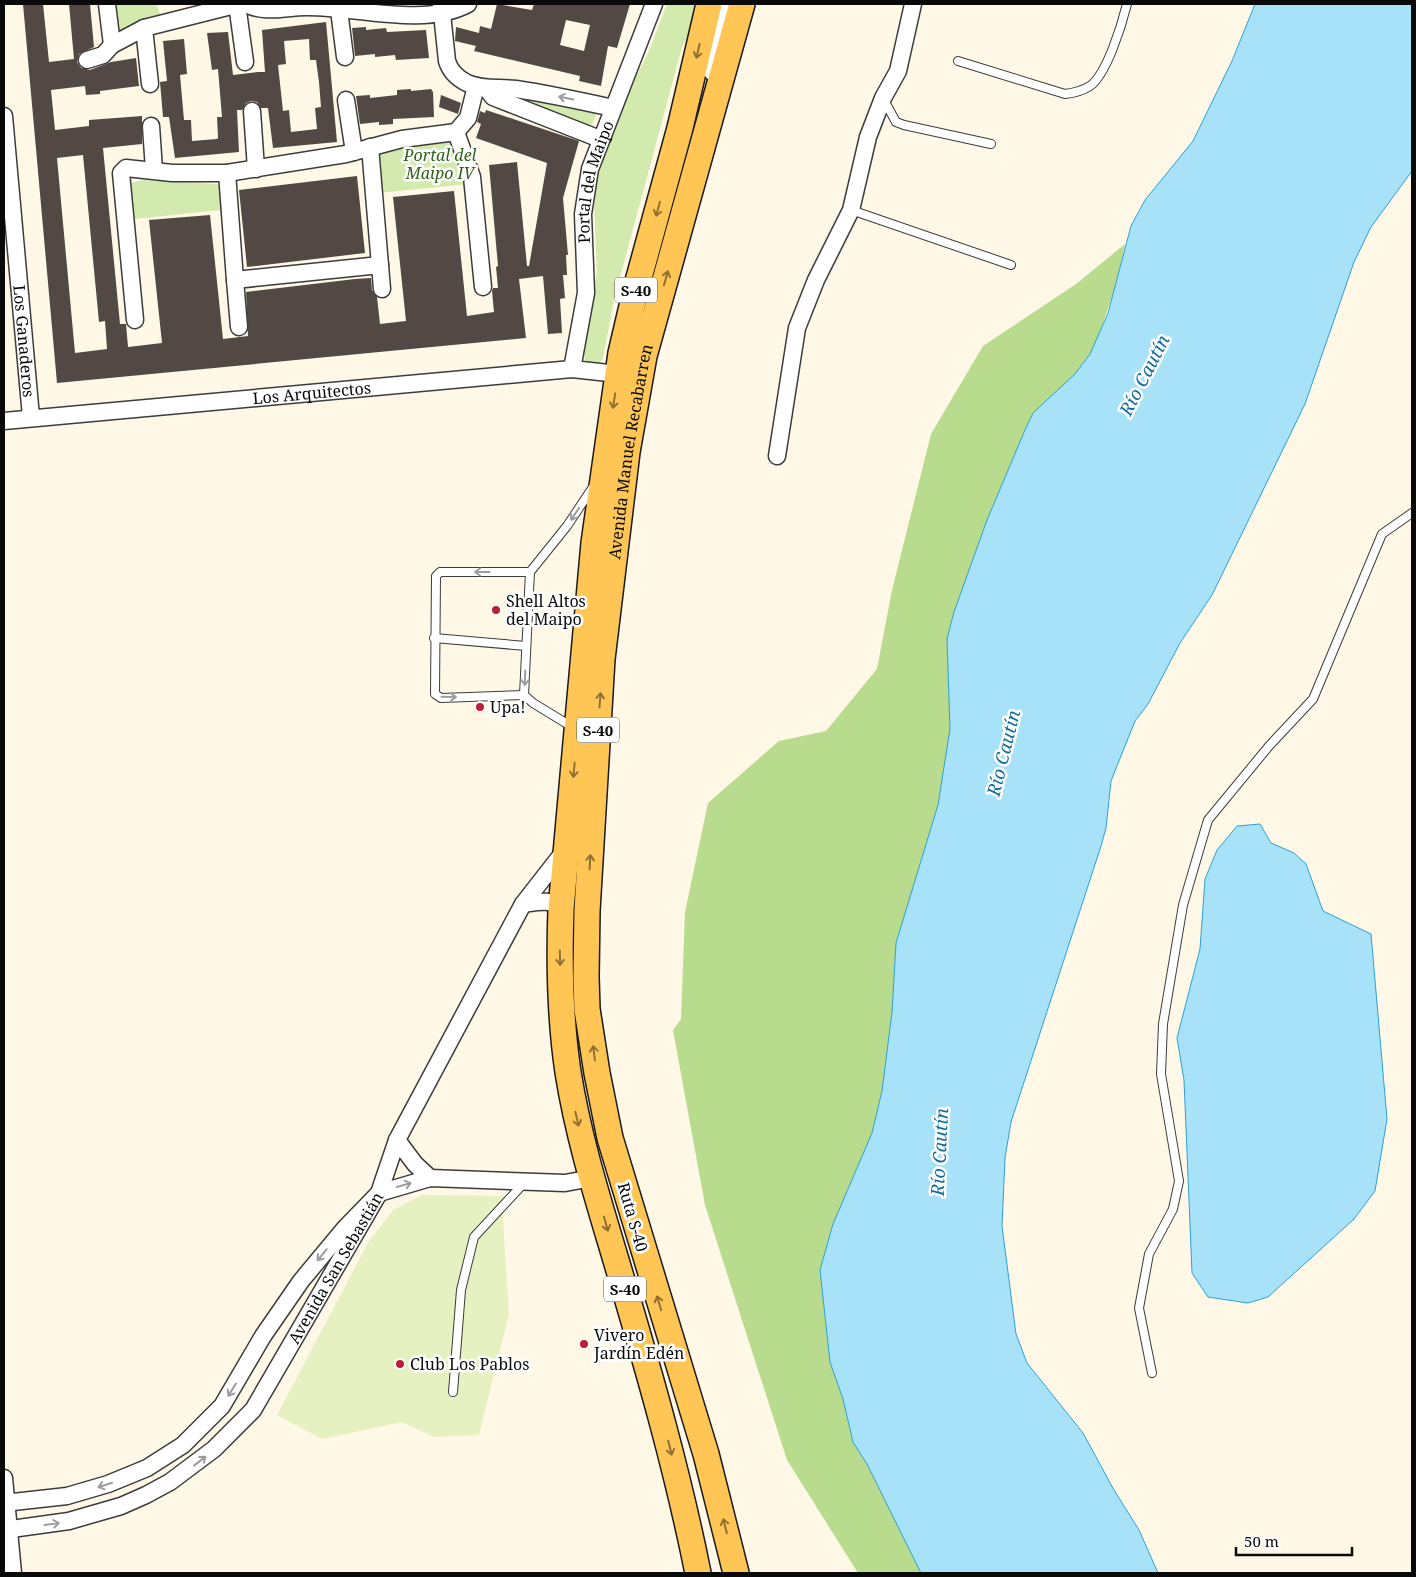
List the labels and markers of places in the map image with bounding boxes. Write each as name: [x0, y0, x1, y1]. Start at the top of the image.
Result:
place label: Shell Altos del Maipo: [506, 590, 586, 630]
marker: Shell Altos del Maipo: [490, 604, 502, 616]
place label: Upa!: [490, 696, 526, 718]
marker: Upa!: [474, 701, 486, 713]
place label: Vivero Jardín Edén: [593, 1324, 684, 1364]
marker: Vivero Jardín Edén: [578, 1338, 590, 1350]
place label: Club Los Pablos: [410, 1353, 529, 1375]
marker: Club Los Pablos: [394, 1358, 406, 1370]

